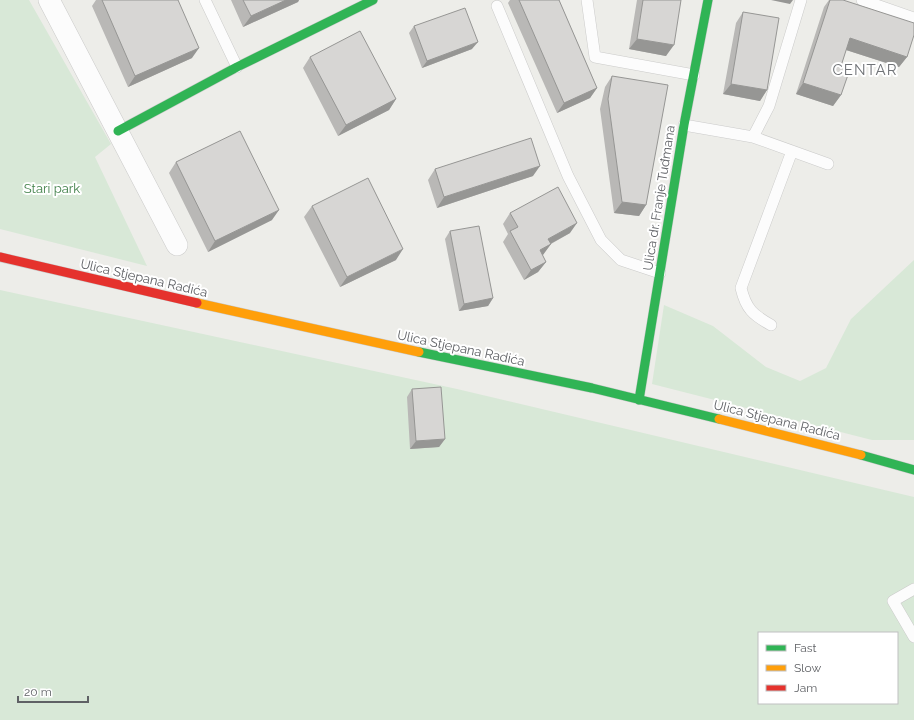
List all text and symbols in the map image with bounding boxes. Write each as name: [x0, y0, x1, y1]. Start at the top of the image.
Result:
district label: CENTAR: [832, 61, 898, 79]
street label: Ulica dr. Franje Tuđmana: [640, 124, 678, 272]
park label: Stari park: [24, 181, 80, 196]
street label: Ulica Stjepana Radića: [79, 256, 209, 300]
street label: Ulica Stjepana Radića: [396, 327, 526, 369]
street label: Ulica Stjepana Radića: [712, 397, 842, 443]
legend: [758, 632, 898, 704]
text: Fast: [794, 641, 817, 655]
text: Slow: [794, 661, 821, 675]
scale bar: [18, 678, 88, 704]
text: Jam: [794, 681, 817, 695]
text: 20 m: [24, 685, 52, 699]

